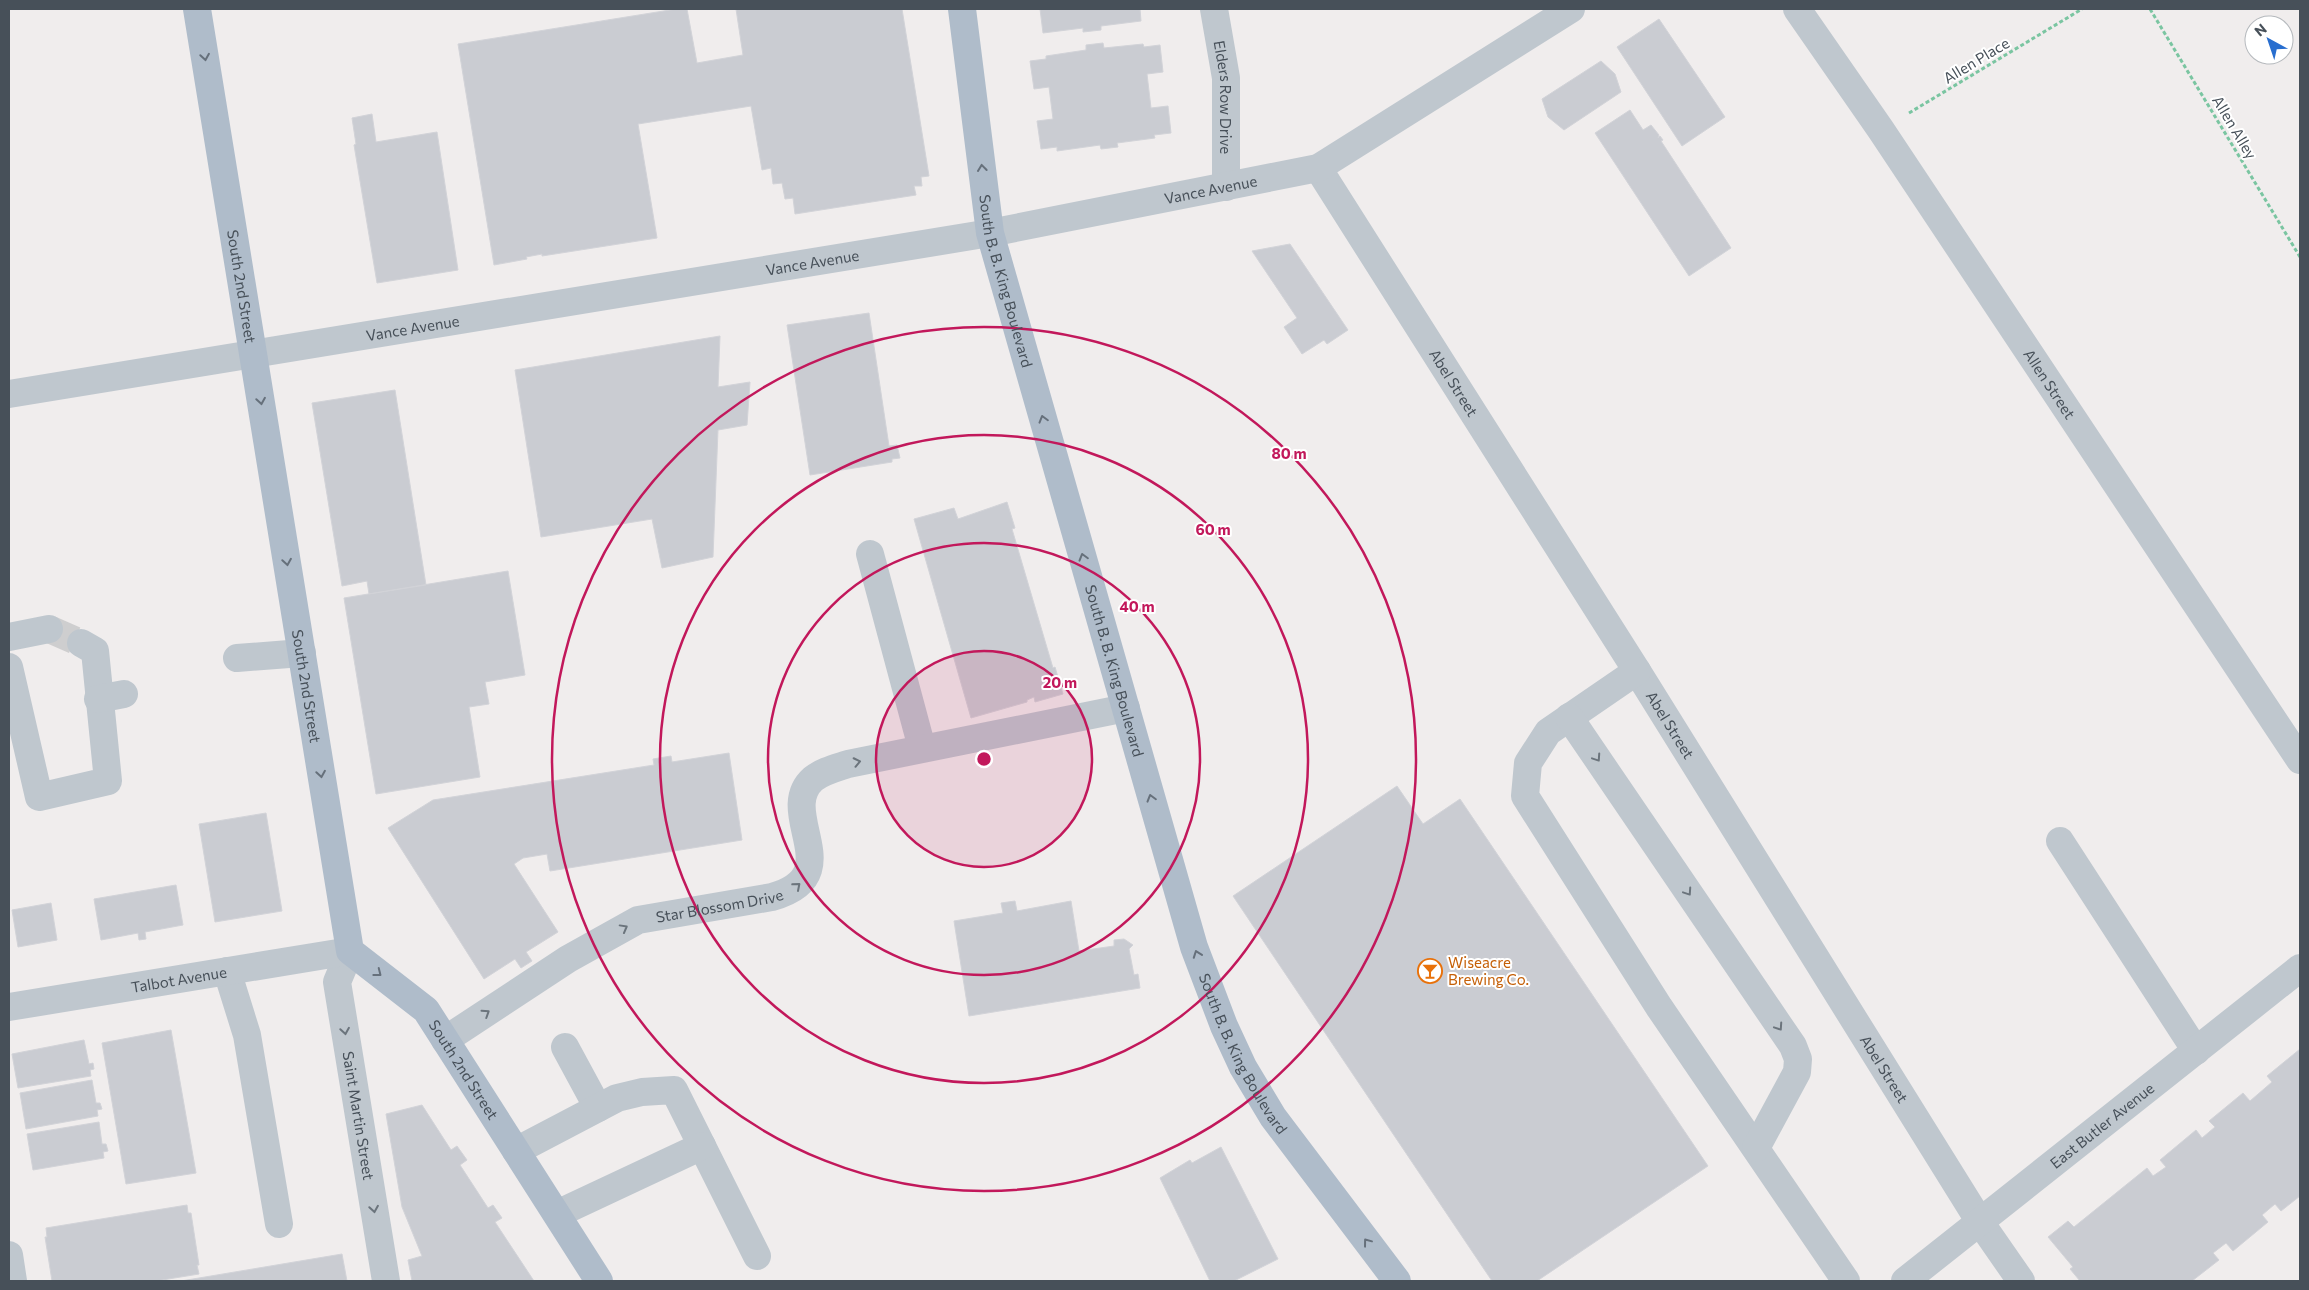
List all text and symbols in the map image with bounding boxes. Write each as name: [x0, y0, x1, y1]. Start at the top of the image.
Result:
north arrow: [2244, 15, 2294, 65]
text: N: [2251, 20, 2270, 40]
street label: Allen Place: [1940, 33, 2012, 87]
street label: Elders Row Drive: [1211, 39, 1235, 154]
one-way arrow: [199, 53, 209, 61]
street label: Allen Alley: [2209, 92, 2261, 162]
one-way arrow: [977, 163, 988, 171]
street label: Vance Avenue: [1163, 171, 1259, 207]
street label: South B. B. King Boulevard: [976, 193, 1037, 369]
street label: South 2nd Street: [224, 228, 260, 344]
street label: Vance Avenue: [764, 246, 860, 279]
street label: Vance Avenue: [365, 311, 461, 344]
street label: Abel Street: [1426, 345, 1482, 420]
street label: Allen Street: [2020, 345, 2079, 422]
one-way arrow: [255, 397, 265, 406]
one-way arrow: [1039, 415, 1049, 424]
text: 80 m: [1271, 444, 1307, 462]
text: 60 m: [1195, 520, 1231, 538]
one-way arrow: [1078, 554, 1088, 562]
one-way arrow: [281, 557, 291, 566]
street label: South B. B. King Boulevard: [1082, 583, 1148, 759]
text: 40 m: [1119, 597, 1155, 615]
street label: South 2nd Street: [289, 628, 325, 744]
text: 20 m: [1043, 673, 1077, 691]
street label: Abel Street: [1643, 688, 1698, 762]
centre of rings: [975, 750, 993, 768]
one-way arrow: [1591, 752, 1600, 761]
one-way arrow: [852, 757, 861, 768]
one-way arrow: [316, 769, 326, 778]
one-way arrow: [1147, 794, 1157, 802]
one-way arrow: [791, 882, 800, 891]
street label: Star Blossom Drive: [654, 885, 786, 926]
one-way arrow: [1682, 886, 1691, 896]
one-way arrow: [619, 924, 628, 934]
one-way arrow: [1193, 950, 1203, 959]
place label: Wiseacre Brewing Co.: [1448, 953, 1529, 988]
bar icon: Wiseacre Brewing Co.: [1417, 958, 1443, 984]
street label: Talbot Avenue: [129, 962, 228, 996]
one-way arrow: [372, 967, 381, 975]
street label: South B. B. King Boulevard: [1196, 971, 1291, 1137]
one-way arrow: [480, 1010, 490, 1019]
street label: South 2nd Street: [425, 1016, 502, 1123]
one-way arrow: [1773, 1021, 1782, 1030]
one-way arrow: [339, 1027, 349, 1036]
street label: Abel Street: [1857, 1031, 1912, 1106]
street label: Saint Martin Street: [339, 1050, 378, 1181]
street label: East Butler Avenue: [2046, 1078, 2157, 1172]
one-way arrow: [368, 1205, 378, 1213]
one-way arrow: [1365, 1239, 1373, 1248]

